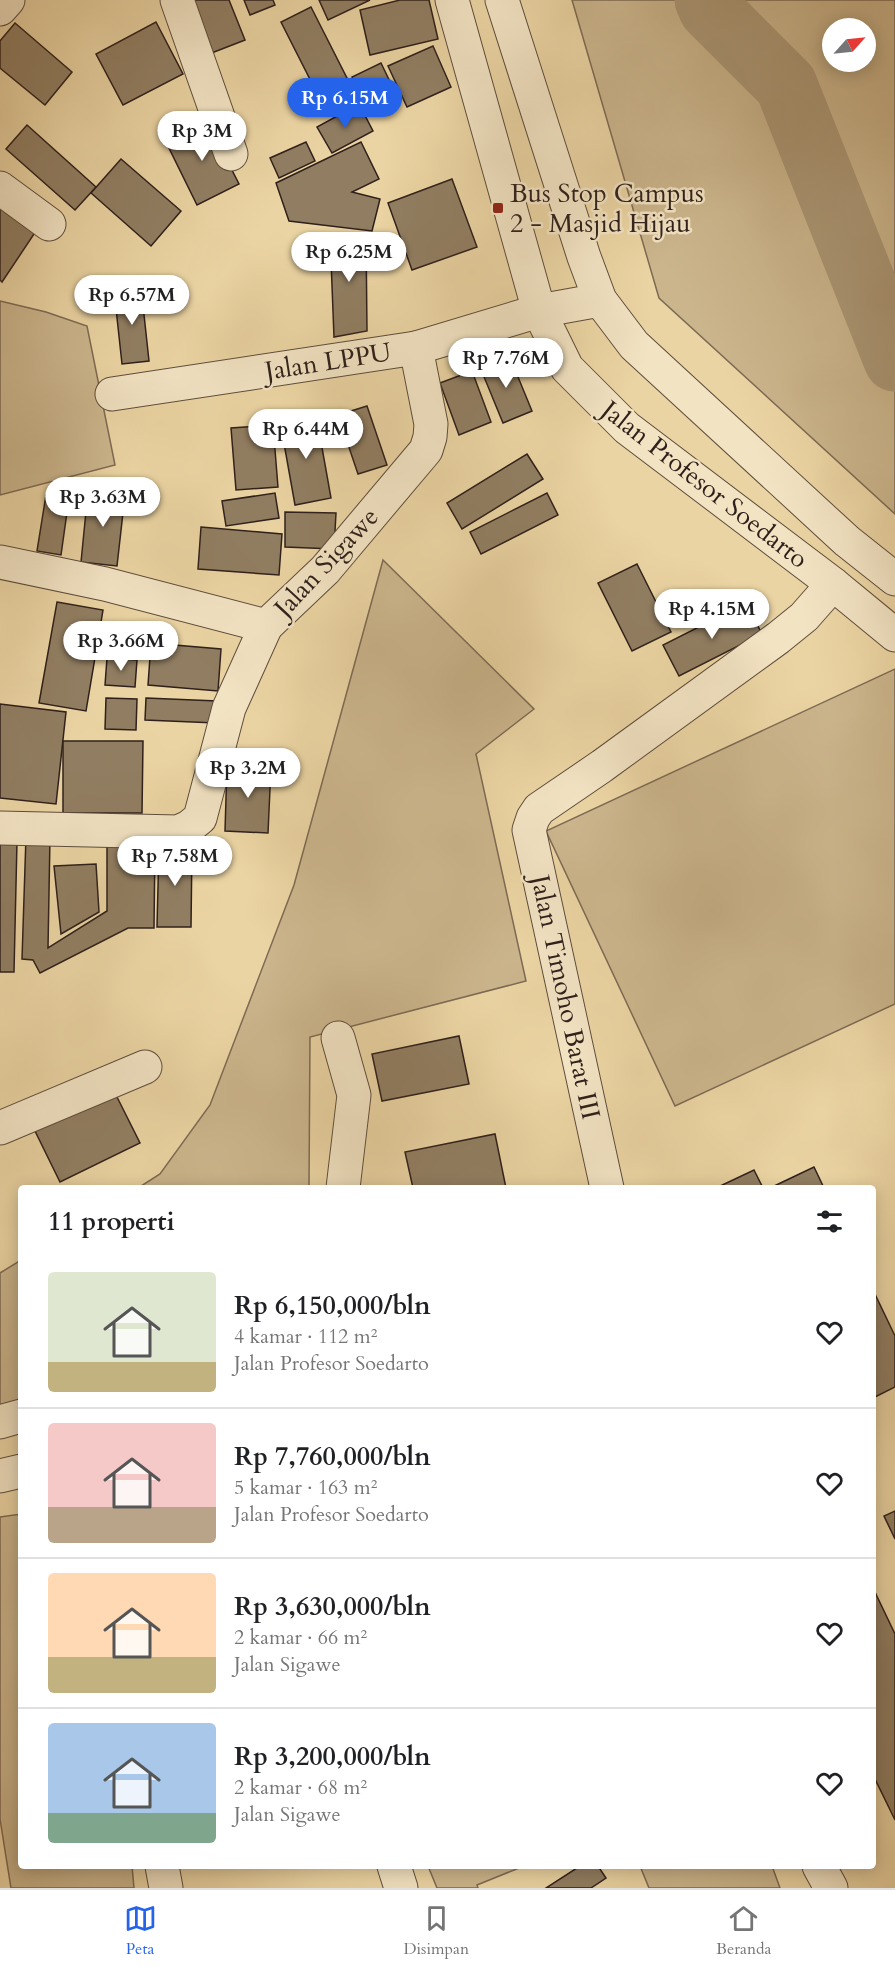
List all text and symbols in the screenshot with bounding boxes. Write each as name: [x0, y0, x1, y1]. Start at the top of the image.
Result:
north arrow: [822, 18, 876, 72]
map controls: [822, 18, 876, 72]
pin: Rp 6.15M: [283, 78, 407, 129]
text: Rp 6.15M: [301, 84, 389, 111]
pin: Rp 3M: [160, 111, 244, 162]
text: Rp 3M: [171, 117, 233, 144]
place label: Bus Stop Campus 2 - Masjid Hijau: [510, 176, 704, 241]
marker: Bus Stop Campus 2 - Masjid Hijau: [491, 201, 505, 215]
pin: Rp 6.25M: [287, 232, 411, 283]
text: Rp 6.25M: [305, 238, 393, 265]
pin: Rp 6.57M: [70, 275, 194, 326]
text: Rp 6.57M: [88, 281, 176, 308]
street label: Jalan LPPU: [258, 334, 394, 389]
pin: Rp 7.76M: [444, 338, 568, 389]
text: Rp 7.76M: [462, 344, 550, 371]
street label: Jalan Profesor Soedarto: [591, 390, 815, 576]
pin: Rp 6.44M: [244, 409, 368, 460]
text: Rp 6.44M: [262, 415, 350, 442]
pin: Rp 3.63M: [41, 477, 165, 528]
text: Rp 3.63M: [59, 483, 147, 510]
street label: Jalan Sigawe: [264, 500, 386, 628]
pin: Rp 4.15M: [650, 589, 774, 640]
text: Rp 4.15M: [668, 595, 756, 622]
pin: Rp 3.66M: [59, 621, 183, 672]
text: Rp 3.66M: [77, 627, 165, 654]
pin: Rp 3.2M: [193, 748, 303, 799]
text: Rp 3.2M: [209, 754, 287, 781]
pin: Rp 7.58M: [113, 836, 237, 887]
text: Rp 7.58M: [131, 842, 219, 869]
street label: Jalan Timoho Barat III: [522, 868, 608, 1122]
text: 11 properti: [48, 1204, 175, 1239]
icon: filters: [813, 1205, 846, 1238]
text: Rp 6,150,000/bln: [234, 1288, 431, 1323]
icon: home: [96, 1296, 168, 1368]
icon: heart: [813, 1316, 846, 1349]
text: 4 kamar · 112 m²: [234, 1323, 377, 1350]
text: Jalan Profesor Soedarto: [234, 1350, 429, 1377]
text: Rp 7,760,000/bln: [234, 1439, 431, 1474]
icon: home: [96, 1447, 168, 1519]
icon: heart: [813, 1467, 846, 1500]
text: 5 kamar · 163 m²: [234, 1474, 377, 1501]
text: Jalan Profesor Soedarto: [234, 1501, 429, 1528]
text: Rp 3,630,000/bln: [234, 1589, 431, 1624]
icon: home: [96, 1597, 168, 1669]
icon: heart: [813, 1617, 846, 1650]
text: 2 kamar · 66 m²: [234, 1624, 367, 1651]
text: Jalan Sigawe: [234, 1651, 341, 1678]
text: Rp 3,200,000/bln: [234, 1739, 431, 1774]
icon: home: [96, 1747, 168, 1819]
icon: heart: [813, 1767, 846, 1800]
text: 2 kamar · 68 m²: [234, 1774, 367, 1801]
text: Jalan Sigawe: [234, 1801, 341, 1828]
tab: Peta: [124, 1902, 157, 1960]
tab: Disimpan: [404, 1902, 469, 1960]
tab: Beranda: [716, 1902, 771, 1960]

